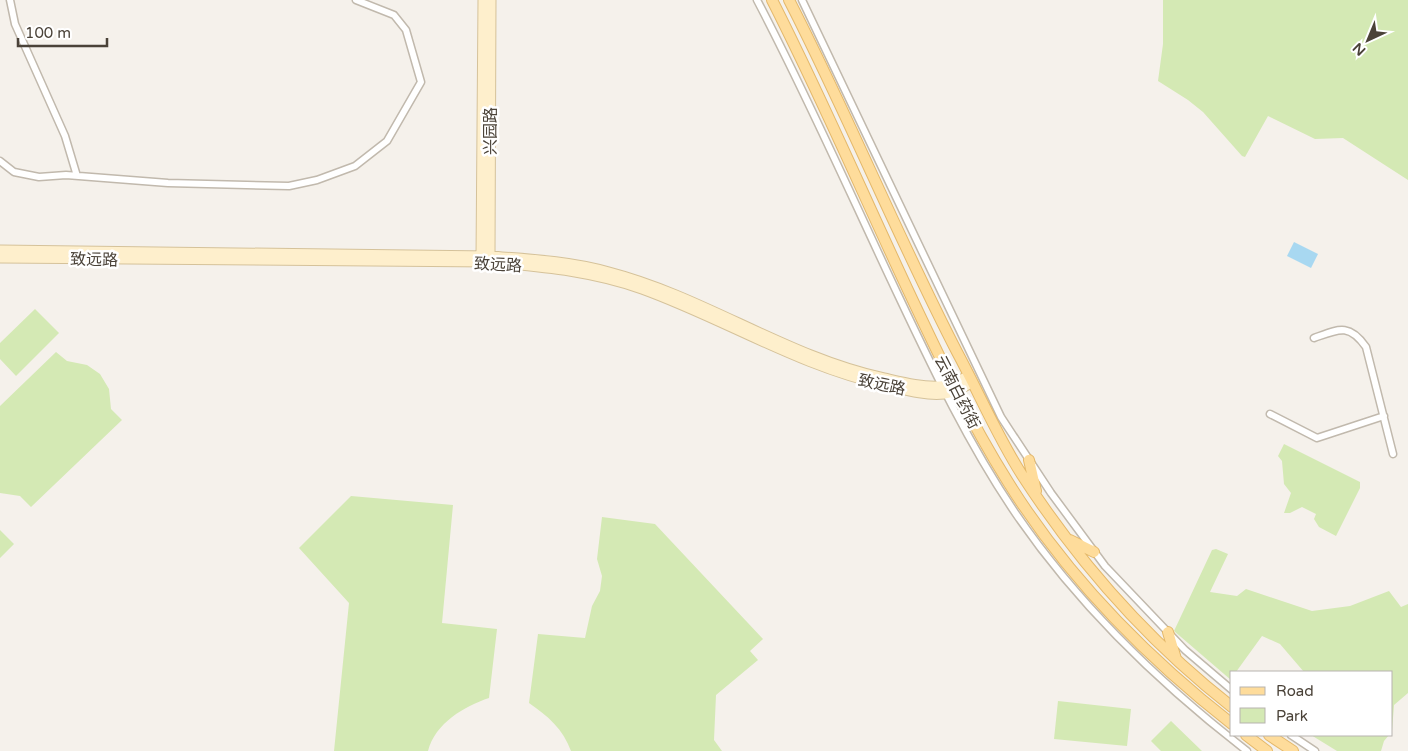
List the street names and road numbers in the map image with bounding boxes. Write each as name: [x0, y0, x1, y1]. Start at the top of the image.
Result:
street label: 兴园路: [481, 107, 501, 155]
street label: 致远路: [70, 250, 118, 270]
street label: 致远路: [473, 254, 522, 276]
street label: 云南白药街: [930, 352, 984, 433]
street label: 致远路: [856, 370, 907, 400]

